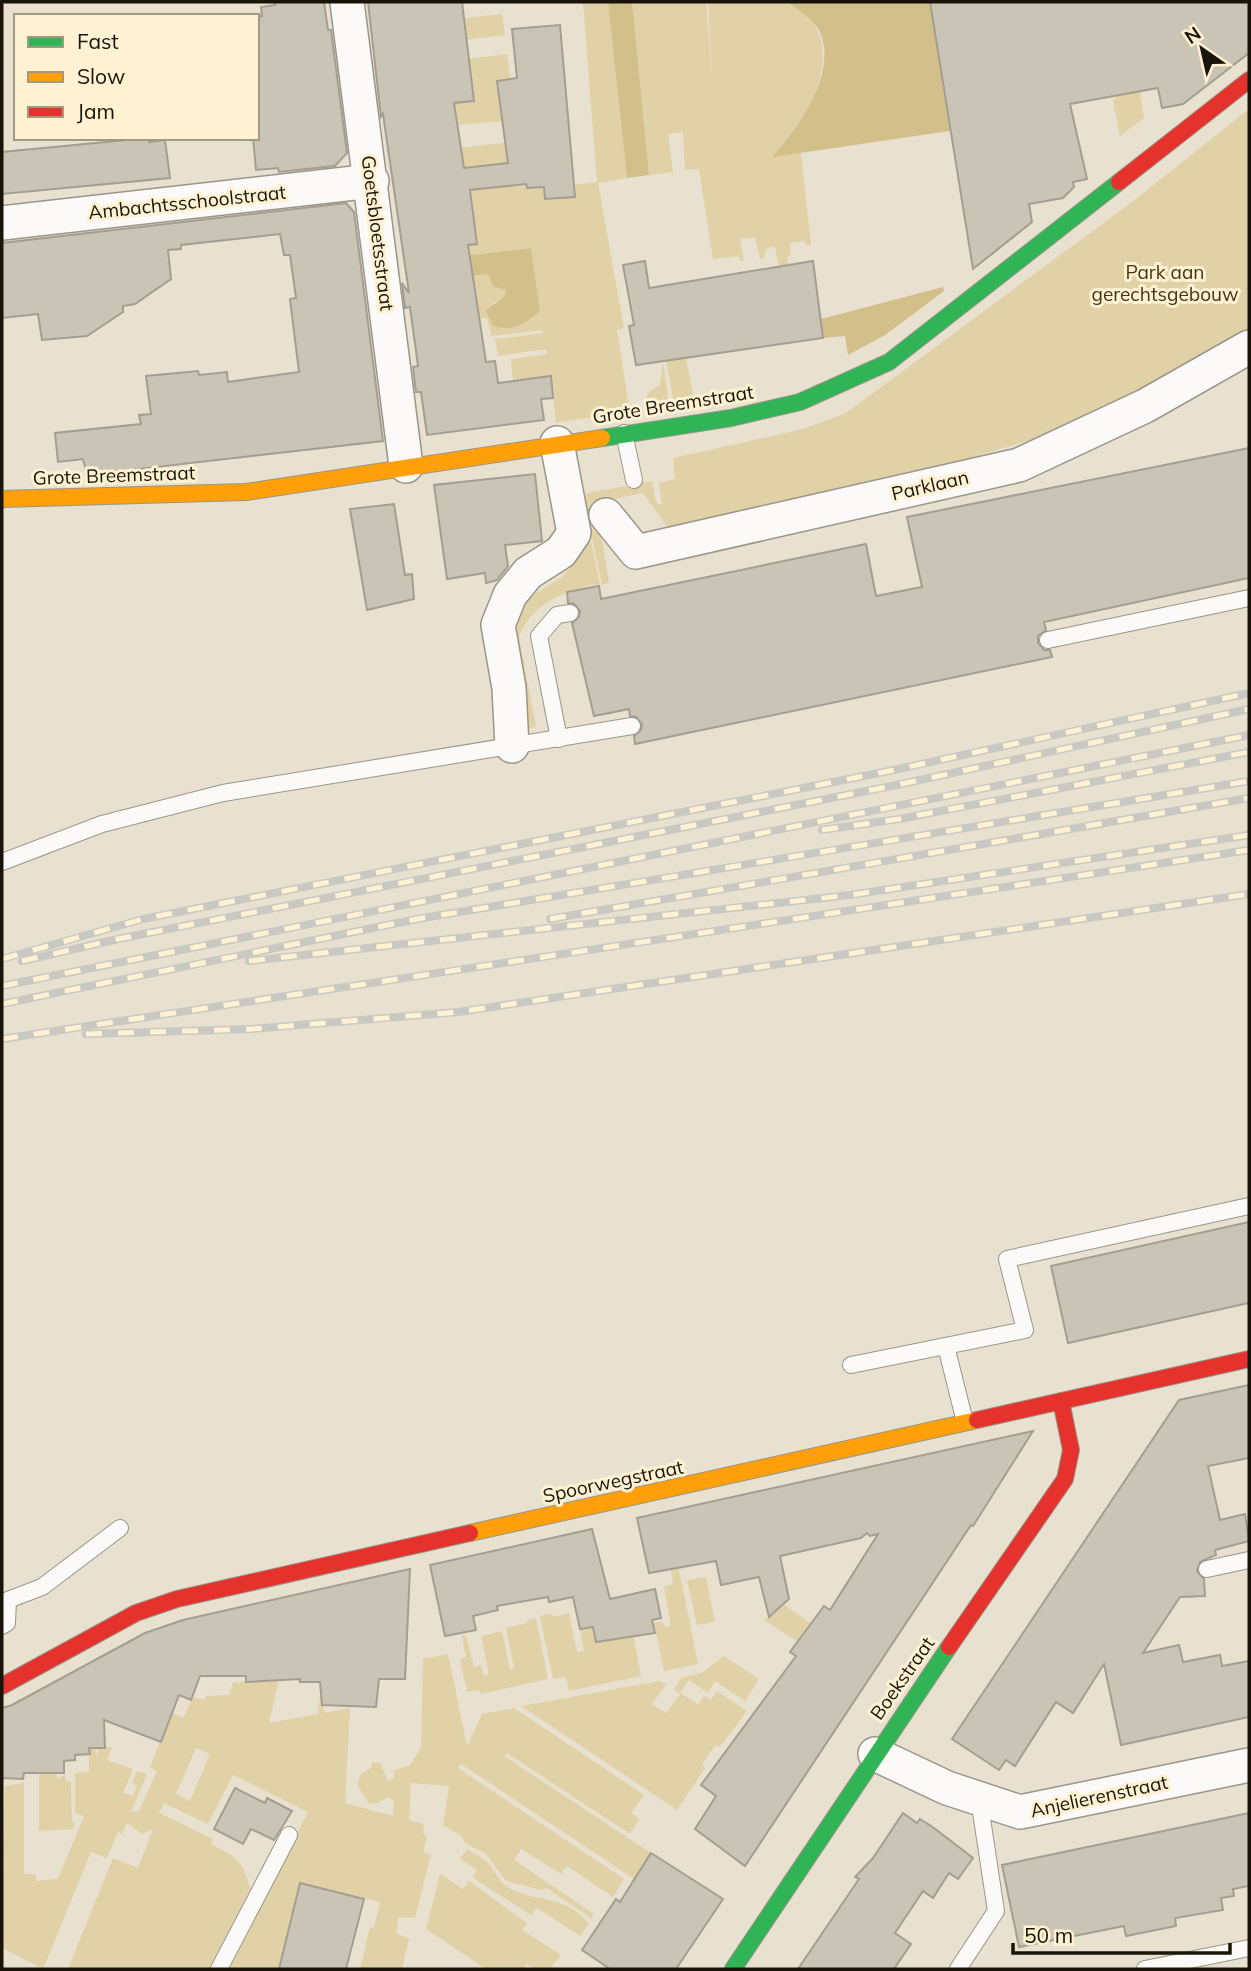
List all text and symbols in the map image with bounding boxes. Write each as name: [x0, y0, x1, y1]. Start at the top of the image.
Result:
legend: [14, 14, 259, 140]
north arrow: [1167, 14, 1237, 84]
text: N: [1180, 21, 1205, 49]
text: Fast: [77, 28, 119, 54]
text: Slow: [77, 63, 125, 89]
text: Jam: [77, 98, 115, 124]
street label: Goetsbloetsstraat: [357, 154, 399, 312]
street label: Ambachtsschoolstraat: [87, 180, 287, 224]
park label: Park aan gerechtsgebouw: [1091, 260, 1239, 306]
street label: Grote Breemstraat: [591, 379, 755, 429]
street label: Grote Breemstraat: [32, 460, 196, 490]
street label: Parklaan: [889, 464, 971, 506]
street label: Spoorwegstraat: [541, 1454, 686, 1508]
street label: Boekstraat: [865, 1632, 940, 1724]
street label: Anjelierenstraat: [1028, 1770, 1170, 1822]
scale bar: [1013, 1912, 1230, 1956]
text: 50 m: [1024, 1922, 1073, 1948]

